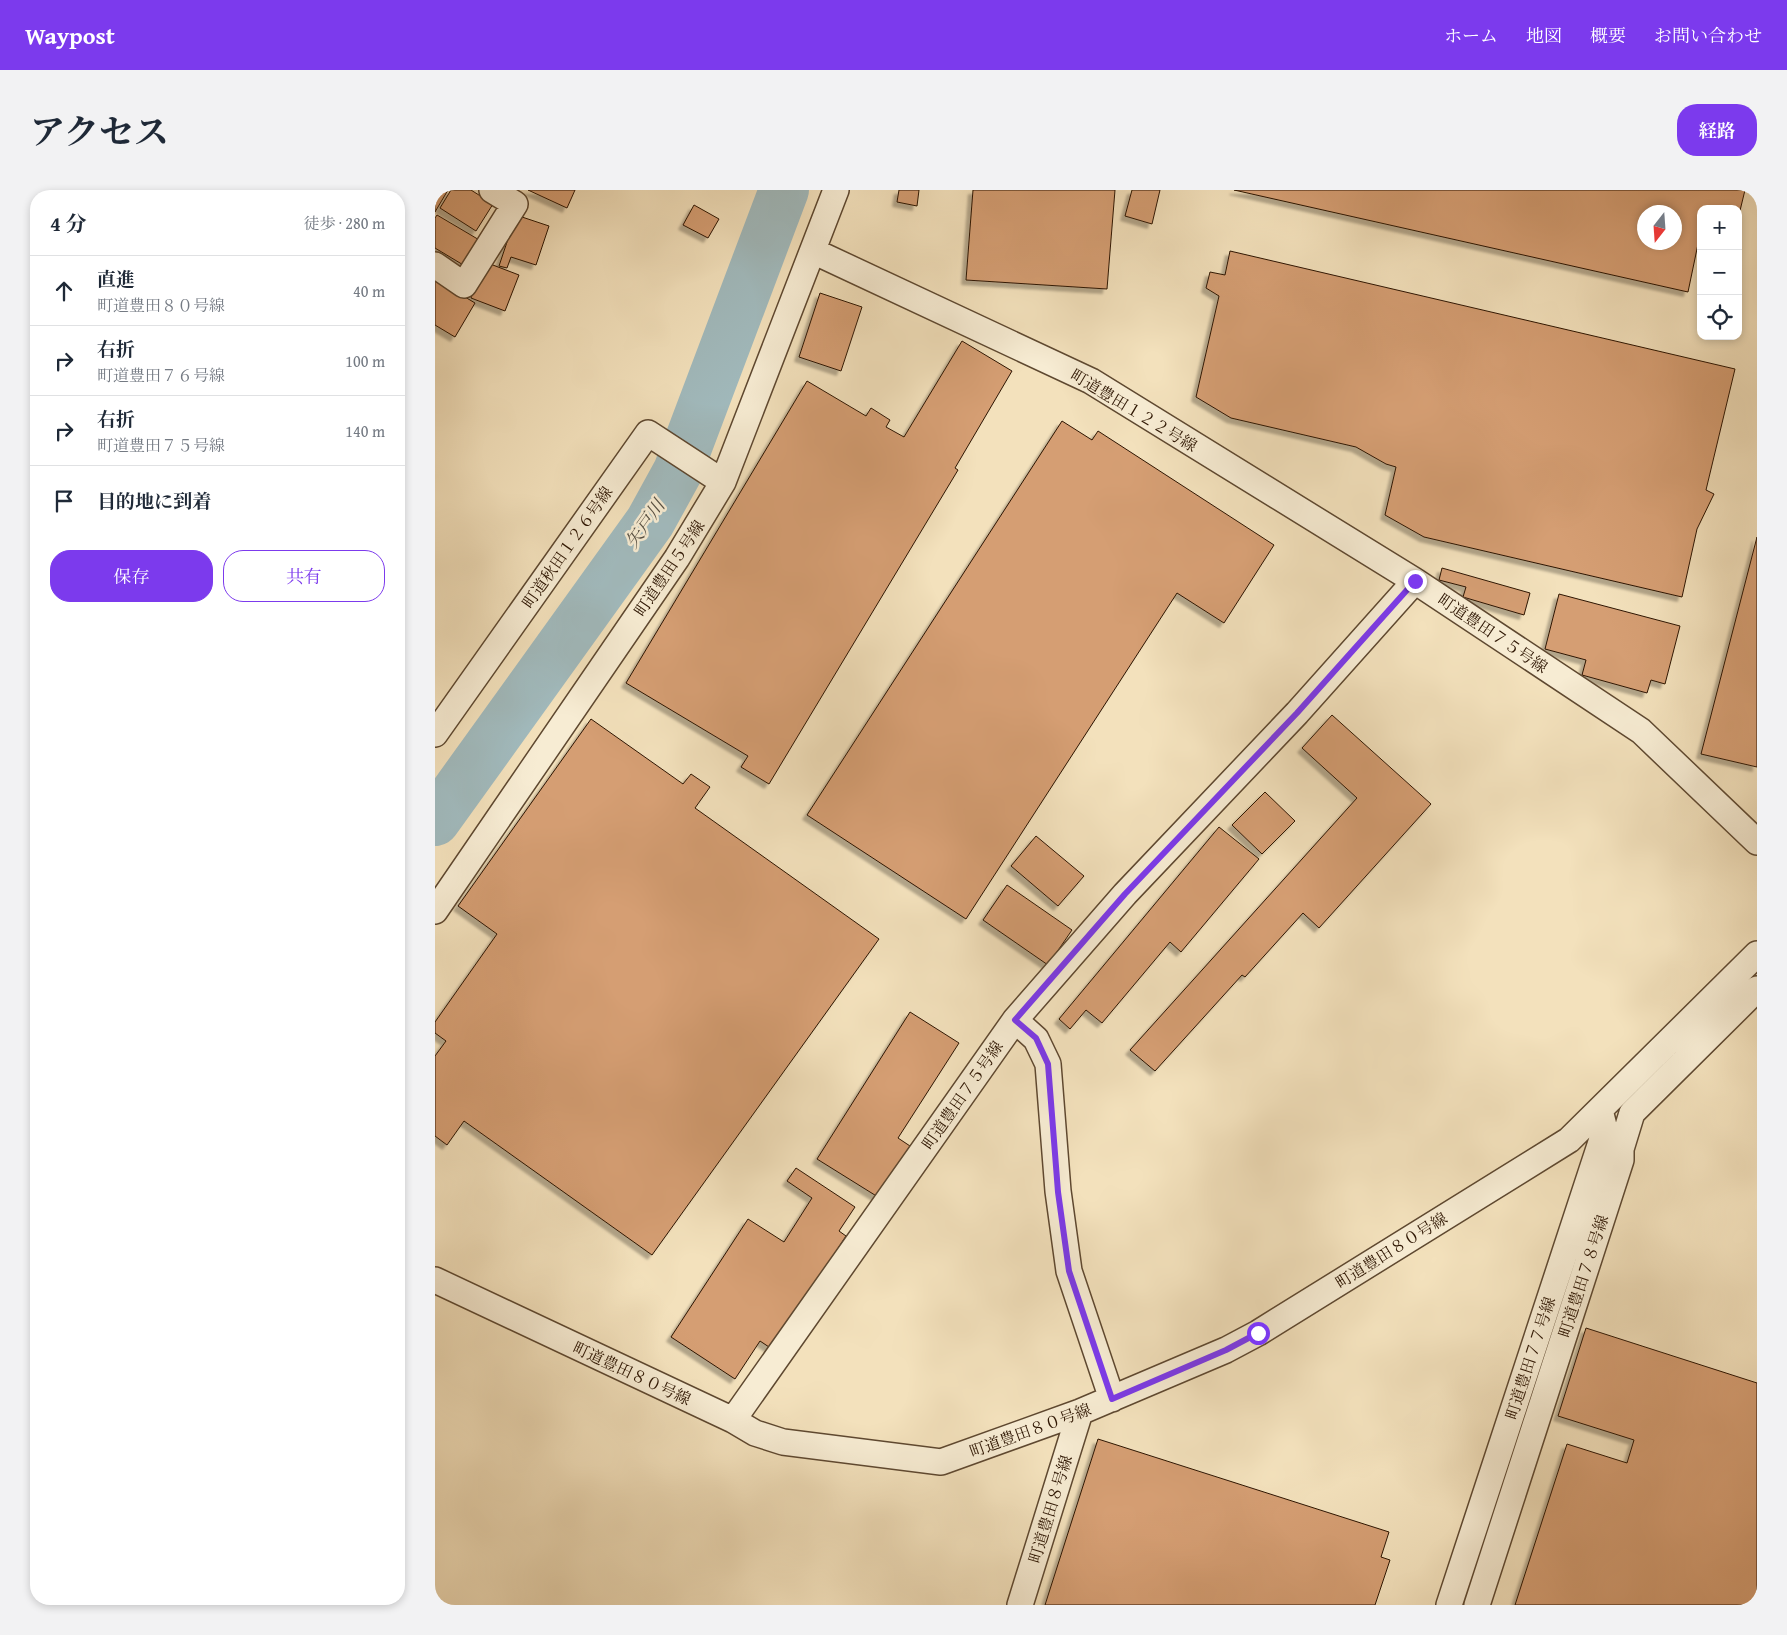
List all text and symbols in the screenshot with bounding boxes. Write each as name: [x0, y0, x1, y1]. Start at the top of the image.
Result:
text: Waypost: [25, 18, 115, 53]
text: ホーム: [1444, 22, 1498, 49]
text: 地図: [1526, 22, 1562, 49]
text: 概要: [1590, 22, 1626, 49]
text: お問い合わせ: [1654, 22, 1762, 49]
button: 経路: [1677, 104, 1757, 156]
text: アクセス: [30, 106, 169, 157]
north arrow: [1637, 205, 1682, 250]
map controls: [1697, 205, 1742, 340]
button: +: [1697, 205, 1742, 250]
text: 4 分: [50, 208, 87, 239]
text: 徒歩 · 280 m: [304, 211, 385, 235]
button: −: [1697, 250, 1742, 295]
text: 直進: [97, 265, 135, 293]
icon: ahead: [50, 277, 78, 305]
text: 40 m: [353, 279, 385, 303]
text: 町道豊田８０号線: [97, 293, 225, 317]
button: locate: [1697, 295, 1742, 340]
text: 右折: [97, 335, 135, 363]
icon: right: [50, 347, 78, 375]
text: 100 m: [345, 349, 385, 373]
text: 町道豊田７６号線: [97, 363, 225, 387]
street label: 町道豊田１２２号線: [1066, 363, 1202, 457]
text: 右折: [97, 405, 135, 433]
icon: right: [50, 417, 78, 445]
text: 140 m: [345, 419, 385, 443]
text: 町道豊田７５号線: [97, 433, 225, 457]
street label: 町道秋田１２６号線: [516, 481, 618, 613]
icon: arrive: [50, 487, 78, 515]
text: 目的地に到着: [97, 487, 211, 515]
water label: 矢戸川: [618, 492, 672, 554]
street label: 町道豊田５号線: [628, 515, 710, 621]
button: 保存: [50, 550, 213, 602]
button: 共有: [223, 550, 385, 602]
route end: [1404, 570, 1427, 593]
street label: 町道豊田７５号線: [1433, 587, 1553, 679]
street label: 町道豊田７５号線: [915, 1036, 1009, 1154]
street label: 町道豊田８０号線: [1330, 1206, 1452, 1294]
street label: 町道豊田７８号線: [1552, 1211, 1614, 1341]
street label: 町道豊田７７号線: [1499, 1293, 1561, 1423]
route start: [1247, 1322, 1270, 1345]
street label: 町道豊田８０号線: [569, 1335, 695, 1411]
street label: 町道豊田８０号線: [966, 1397, 1094, 1463]
street label: 町道豊田８号線: [1022, 1452, 1078, 1566]

